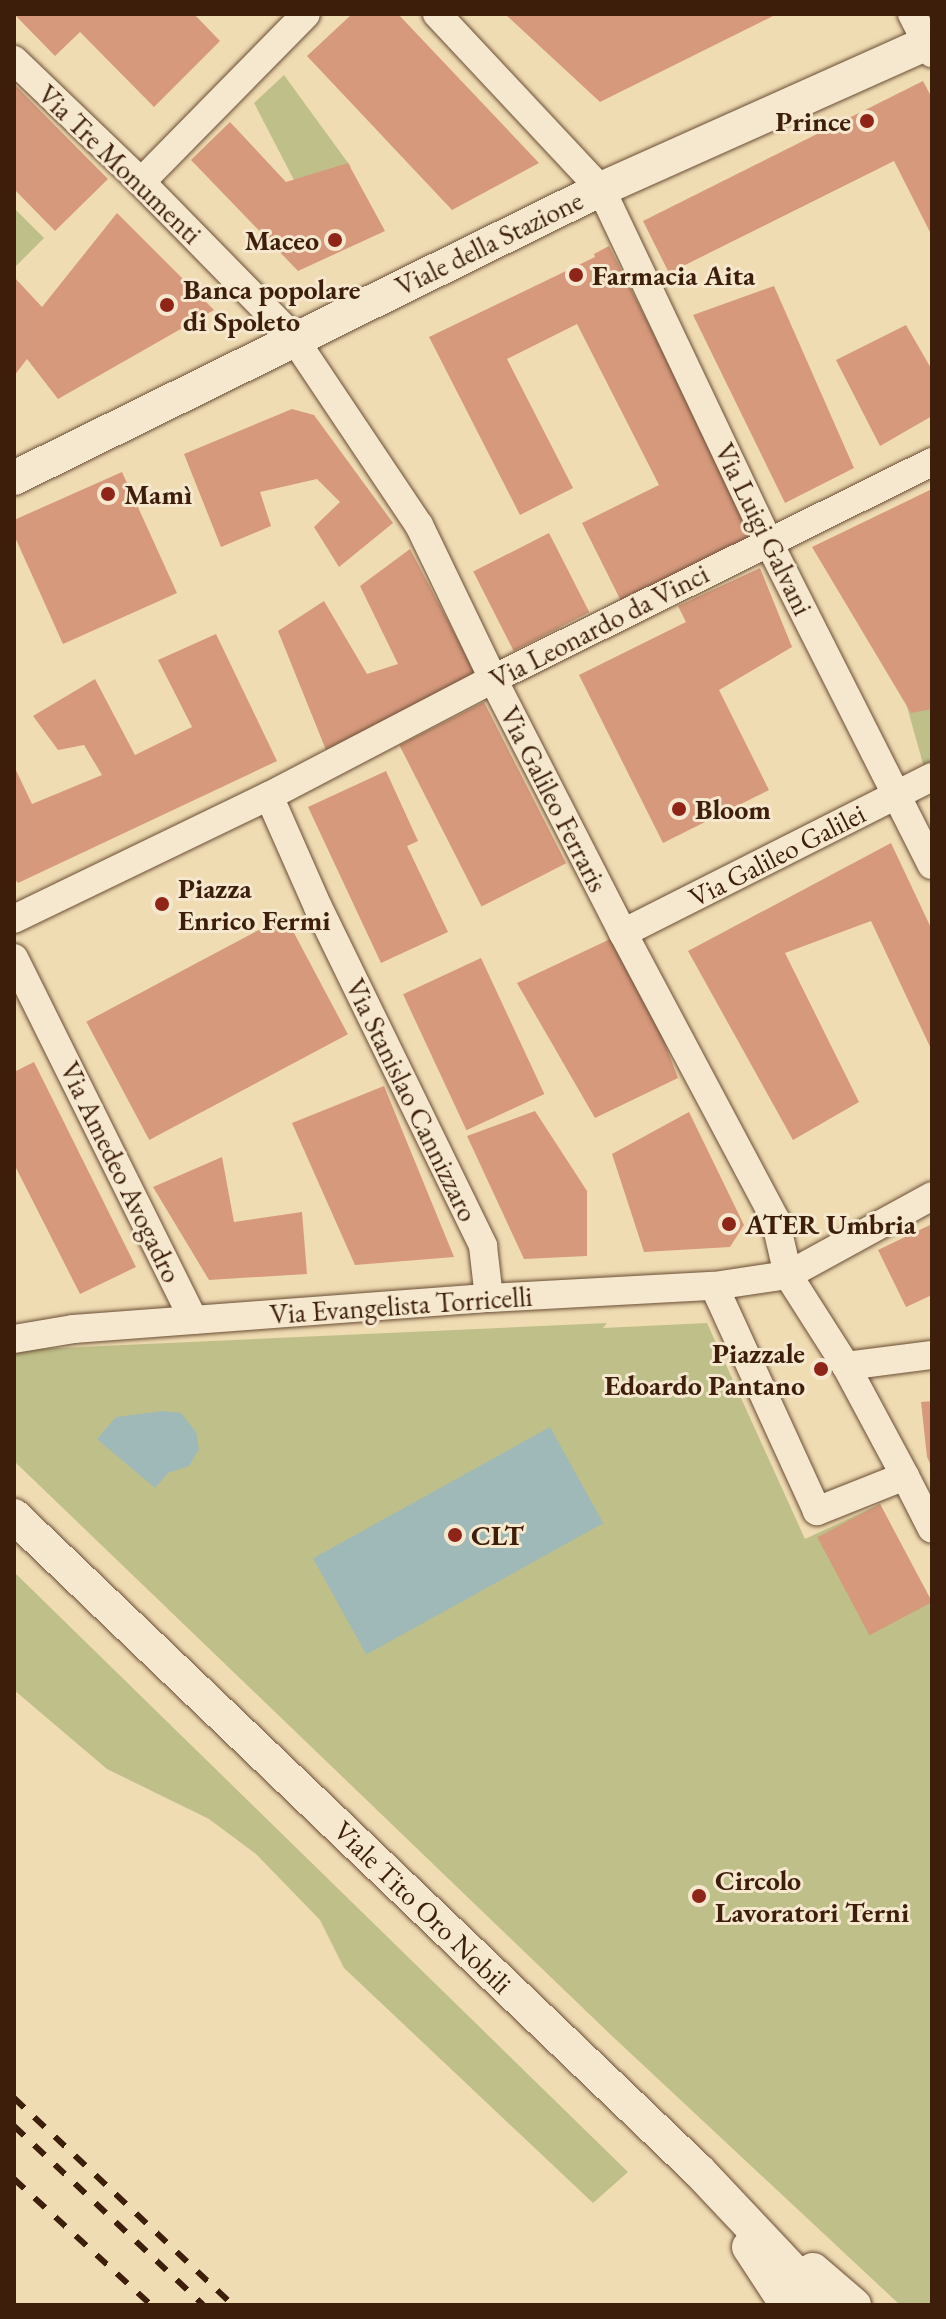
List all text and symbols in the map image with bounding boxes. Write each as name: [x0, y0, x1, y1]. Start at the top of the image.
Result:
street label: Via Tre Monumenti: [31, 77, 209, 251]
place label: Prince: [775, 104, 851, 138]
marker: Prince: [858, 112, 876, 130]
street label: Viale della Stazione: [390, 183, 588, 303]
place label: Maceo: [245, 223, 319, 257]
marker: Maceo: [326, 231, 344, 249]
place label: Farmacia Aita: [592, 258, 755, 292]
marker: Farmacia Aita: [567, 266, 585, 284]
place label: Banca popolare di Spoleto: [183, 272, 360, 338]
marker: Banca popolare di Spoleto: [158, 296, 176, 314]
street label: Via Luigi Galvani: [708, 437, 820, 621]
place label: Mamì: [124, 477, 192, 511]
marker: Mamì: [99, 485, 117, 503]
street label: Via Leonardo da Vinci: [484, 556, 714, 696]
street label: Via Galileo Ferraris: [493, 701, 615, 897]
place label: Bloom: [695, 792, 771, 826]
street label: Via Galileo Galilei: [683, 796, 871, 914]
marker: Bloom: [670, 800, 688, 818]
place label: Piazza Enrico Fermi: [178, 871, 330, 937]
marker: Piazza Enrico Fermi: [153, 895, 171, 913]
street label: Via Stanislao Cannizzaro: [339, 973, 485, 1227]
street label: Via Amedeo Avogadro: [53, 1056, 189, 1288]
place label: ATER Umbria: [745, 1207, 916, 1241]
marker: ATER Umbria: [720, 1215, 738, 1233]
street label: Via Evangelista Torricelli: [269, 1279, 533, 1331]
place label: Piazzale Edoardo Pantano: [604, 1336, 805, 1402]
marker: Piazzale Edoardo Pantano: [812, 1360, 830, 1378]
place label: CLT: [471, 1518, 524, 1552]
marker: CLT: [446, 1526, 464, 1544]
street label: Viale Tito Oro Nobili: [327, 1813, 519, 2001]
place label: Circolo Lavoratori Terni: [715, 1863, 909, 1929]
marker: Circolo Lavoratori Terni: [690, 1887, 708, 1905]

